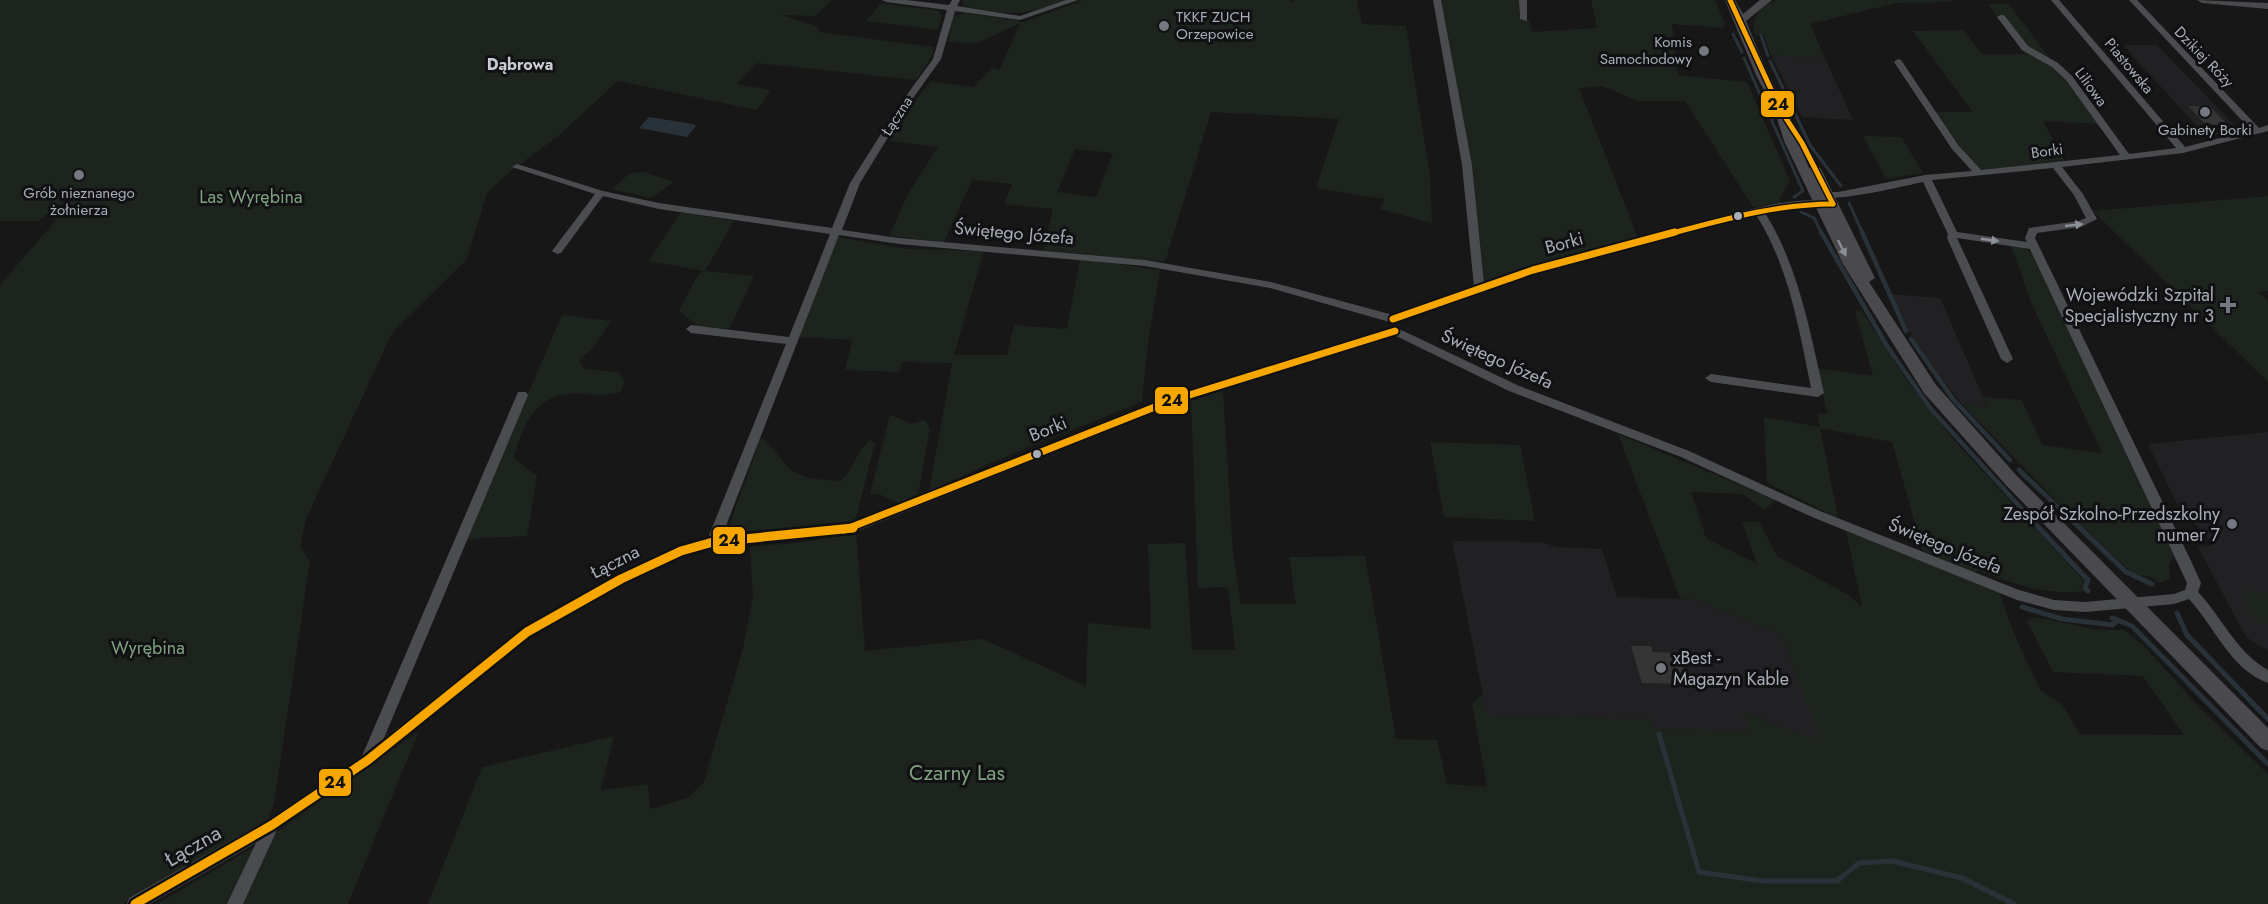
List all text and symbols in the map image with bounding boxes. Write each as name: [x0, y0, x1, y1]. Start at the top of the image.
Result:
place label: TKKF ZUCH Orzepowice: [1176, 6, 1254, 45]
marker: TKKF ZUCH Orzepowice: [1157, 19, 1171, 33]
street label: Dzikiej Róży: [2169, 21, 2239, 93]
place label: Komis Samochodowy: [1600, 31, 1692, 70]
street label: Piastowska: [2099, 33, 2159, 99]
marker: Komis Samochodowy: [1697, 44, 1711, 58]
district label: Dąbrowa: [487, 53, 553, 76]
street label: Liliowa: [2069, 63, 2113, 111]
line badge: 24: [1760, 90, 1795, 118]
street label: Łączna: [875, 92, 918, 141]
text: 24: [1767, 93, 1789, 116]
marker: Gabinety Borki: [2198, 105, 2212, 119]
place label: Gabinety Borki: [2158, 119, 2252, 141]
street label: Borki: [2030, 138, 2064, 164]
marker: Grób nieznanego żołnierza: [72, 168, 86, 182]
place label: Grób nieznanego żołnierza: [23, 182, 135, 221]
park label: Las Wyrębina: [199, 184, 303, 210]
unlabelled marker: [1732, 210, 1744, 222]
street label: Świętego Józefa: [953, 215, 1075, 251]
one-way arrow: [2064, 220, 2083, 229]
street label: Borki: [1542, 225, 1586, 261]
one-way arrow: [1981, 235, 2000, 244]
one-way arrow: [1837, 239, 1847, 256]
place label: Wojewódzki Szpital Specjalistyczny nr 3: [2064, 282, 2214, 329]
marker: Wojewódzki Szpital Specjalistyczny nr 3: [2219, 296, 2237, 314]
street label: Świętego Józefa: [1437, 323, 1557, 395]
line badge: 24: [1154, 386, 1189, 415]
text: 24: [1161, 389, 1183, 412]
street label: Borki: [1025, 410, 1071, 448]
unlabelled marker: [1031, 448, 1043, 460]
place label: Zespół Szkolno-Przedszkolny numer 7: [2004, 501, 2221, 548]
street label: Świętego Józefa: [1884, 511, 2006, 581]
marker: Zespół Szkolno-Przedszkolny numer 7: [2225, 517, 2239, 531]
line badge: 24: [712, 526, 746, 555]
text: 24: [718, 529, 740, 552]
street label: Łączna: [585, 539, 644, 586]
park label: Wyrębina: [111, 635, 185, 661]
place label: xBest - Magazyn Kable: [1673, 645, 1789, 692]
marker: xBest - Magazyn Kable: [1654, 661, 1668, 675]
park label: Czarny Las: [909, 758, 1005, 788]
line badge: 24: [318, 768, 352, 797]
text: 24: [324, 771, 346, 794]
street label: Łączna: [158, 818, 227, 875]

